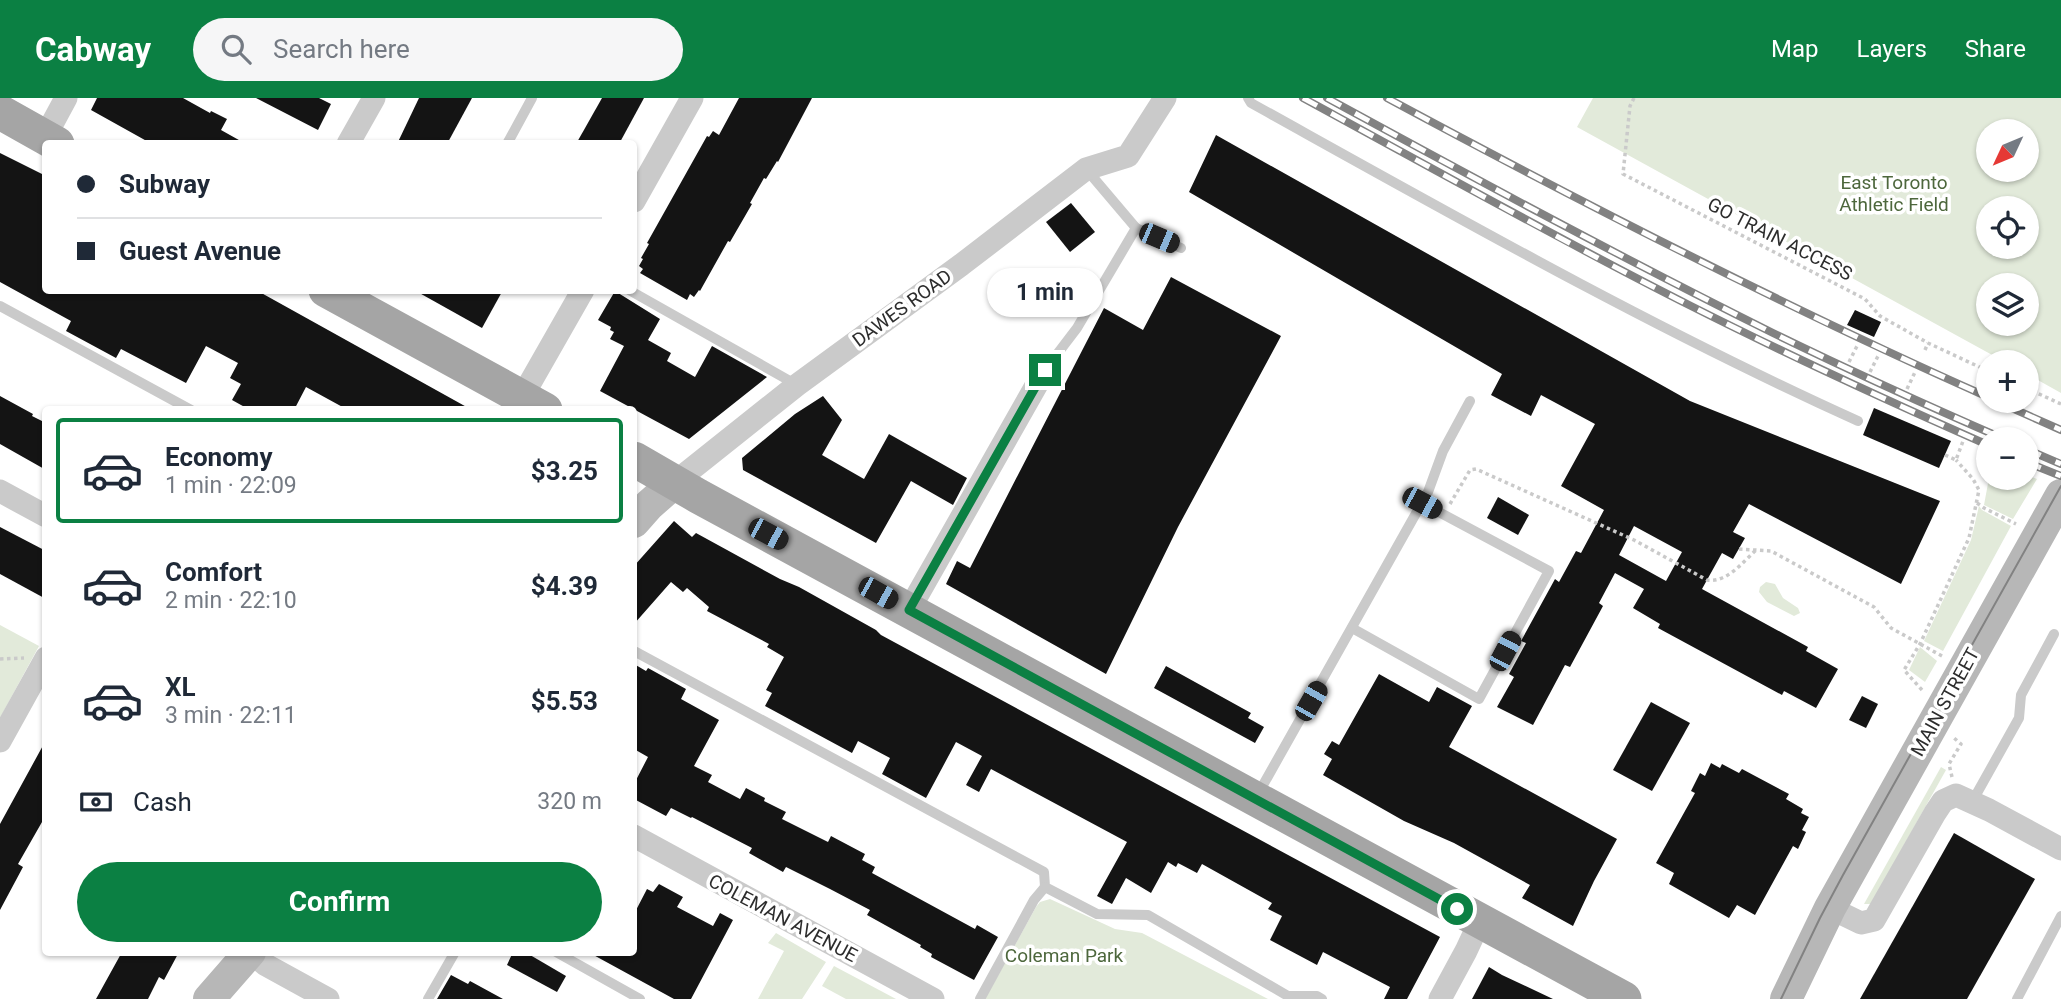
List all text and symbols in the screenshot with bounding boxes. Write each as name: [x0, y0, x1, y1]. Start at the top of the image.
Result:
search box: [193, 18, 683, 81]
text: Cabway: [35, 30, 151, 69]
icon: search: [217, 30, 255, 68]
text: Search here: [273, 34, 410, 64]
text: Map: [1771, 35, 1819, 63]
text: Layers: [1857, 35, 1927, 63]
text: Share: [1965, 35, 2026, 63]
north arrow: [1976, 119, 2039, 182]
map controls: [1976, 119, 2039, 490]
text: Subway: [119, 169, 210, 199]
park label: East Toronto Athletic Field: [1839, 171, 1949, 216]
street label: GO TRAIN ACCESS: [1704, 193, 1856, 285]
button: locate: [1976, 196, 2039, 259]
car: [1136, 220, 1183, 256]
text: Guest Avenue: [119, 236, 281, 266]
street label: DAWES ROAD: [848, 264, 956, 352]
callout: 1 min: [987, 268, 1103, 317]
button: layers: [1976, 273, 2039, 336]
text: 1 min: [1016, 279, 1074, 306]
button: +: [1976, 350, 2039, 413]
route end: [1029, 354, 1061, 386]
button: −: [1976, 427, 2039, 490]
icon: car: [81, 439, 144, 502]
text: Economy: [165, 442, 272, 472]
text: $3.25: [531, 456, 598, 486]
text: 1 min · 22:09: [165, 472, 297, 499]
car: [1399, 484, 1446, 522]
car: [745, 515, 792, 553]
icon: car: [81, 554, 144, 617]
text: Comfort: [165, 557, 262, 587]
text: $4.39: [531, 571, 598, 601]
car: [855, 574, 902, 612]
text: 2 min · 22:10: [165, 587, 297, 614]
car: [1486, 628, 1525, 674]
street label: MAIN STREET: [1906, 644, 1984, 760]
icon: car: [81, 669, 144, 732]
text: XL: [165, 672, 196, 702]
car: [1292, 678, 1331, 724]
text: $5.53: [531, 686, 598, 716]
text: 3 min · 22:11: [165, 702, 297, 729]
icon: cash: [77, 783, 115, 821]
text: Cash: [133, 787, 192, 817]
text: 320 m: [537, 788, 602, 815]
button: Confirm: [77, 862, 602, 942]
street label: COLEMAN AVENUE: [705, 869, 861, 967]
route start: [1441, 893, 1473, 925]
park label: Coleman Park: [1005, 944, 1124, 967]

